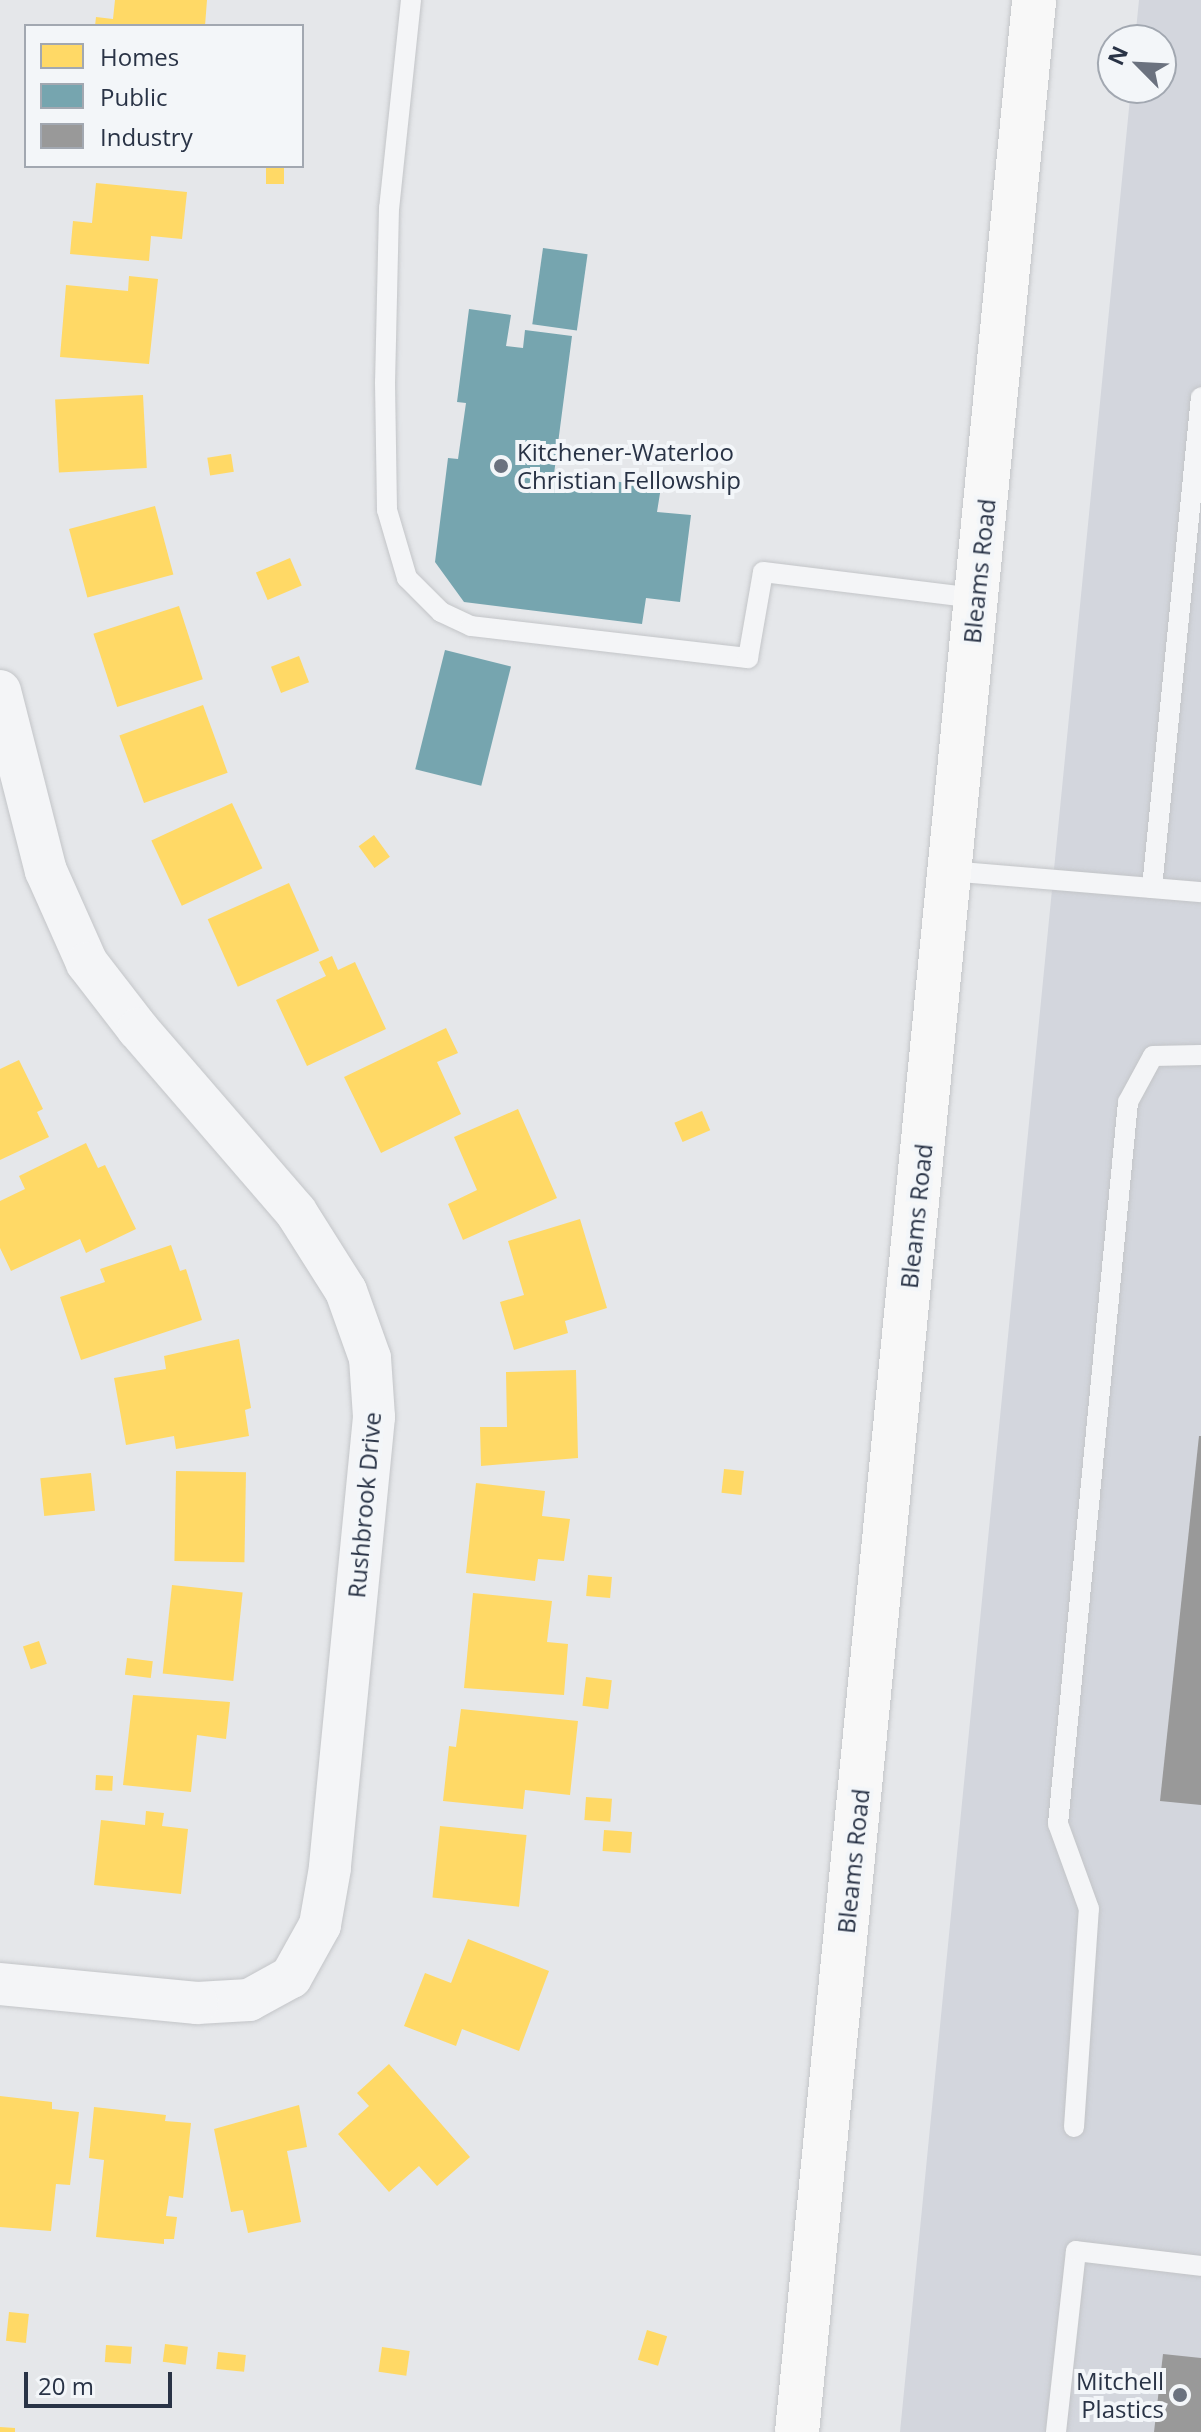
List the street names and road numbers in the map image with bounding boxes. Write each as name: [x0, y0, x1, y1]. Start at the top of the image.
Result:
street label: Bleams Road: [957, 497, 1001, 645]
street label: Bleams Road: [894, 1142, 938, 1290]
street label: Rushbrook Drive: [342, 1411, 386, 1599]
street label: Bleams Road: [831, 1787, 875, 1935]

